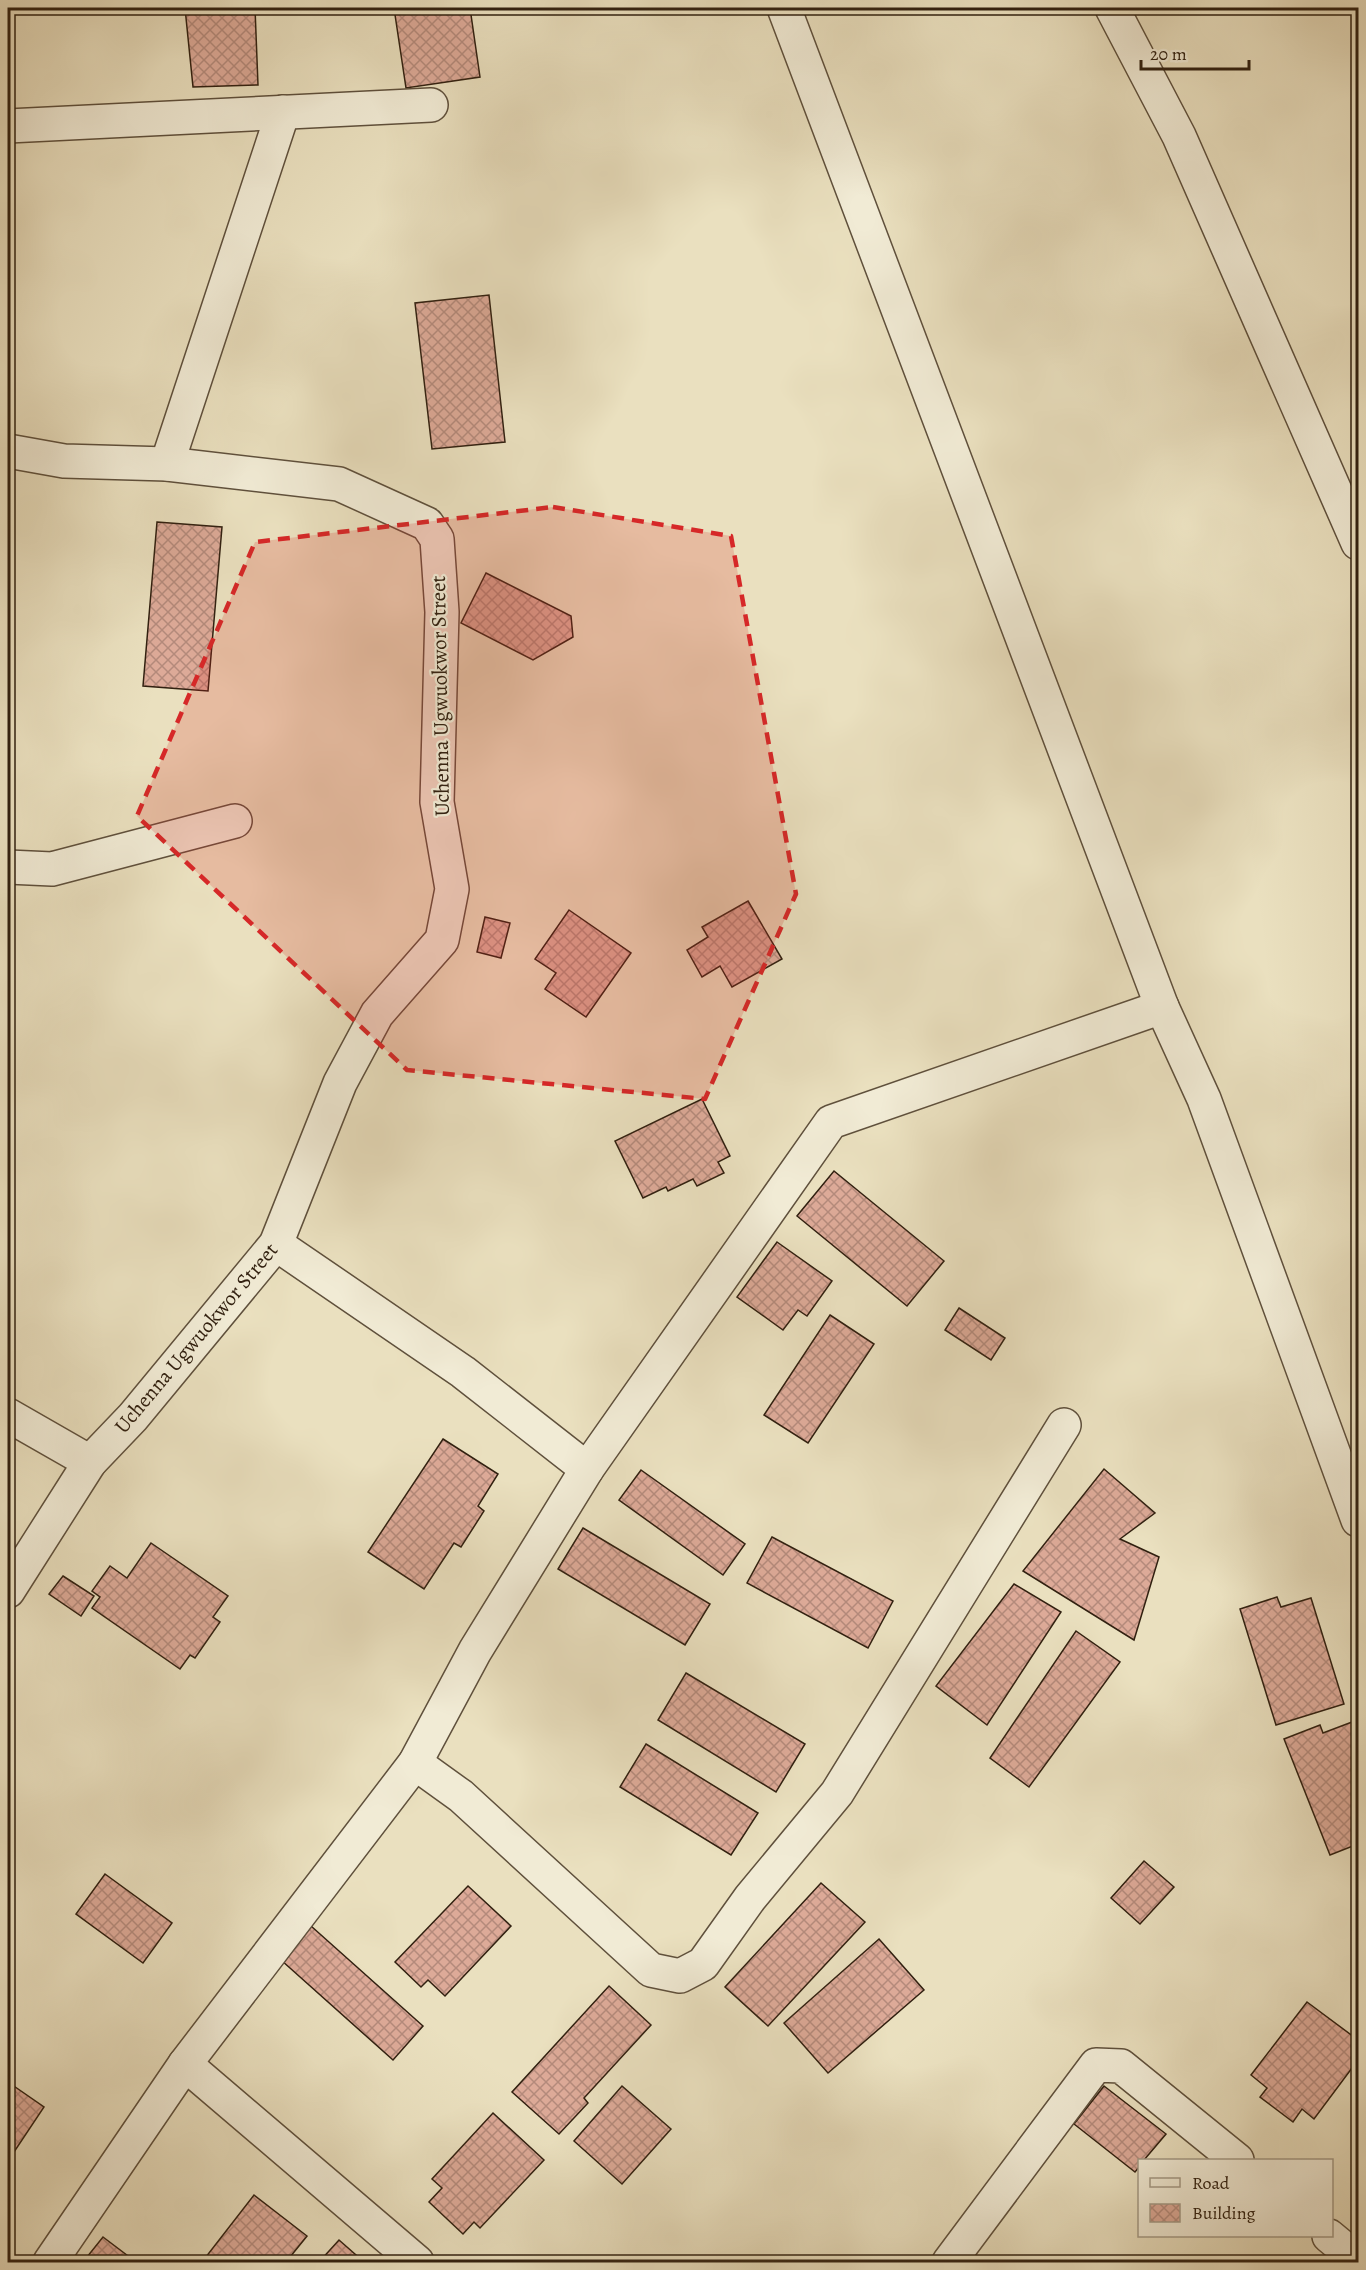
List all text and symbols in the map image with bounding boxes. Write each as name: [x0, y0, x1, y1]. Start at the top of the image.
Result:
scale bar: [1141, 33, 1249, 71]
text: 20 m: [1150, 42, 1187, 66]
street label: Uchenna Ugwuokwor Street: [424, 575, 456, 817]
street label: Uchenna Ugwuokwor Street: [108, 1237, 284, 1439]
legend: [1138, 2159, 1333, 2237]
text: Road: [1192, 2171, 1230, 2195]
text: Building: [1192, 2201, 1256, 2225]

